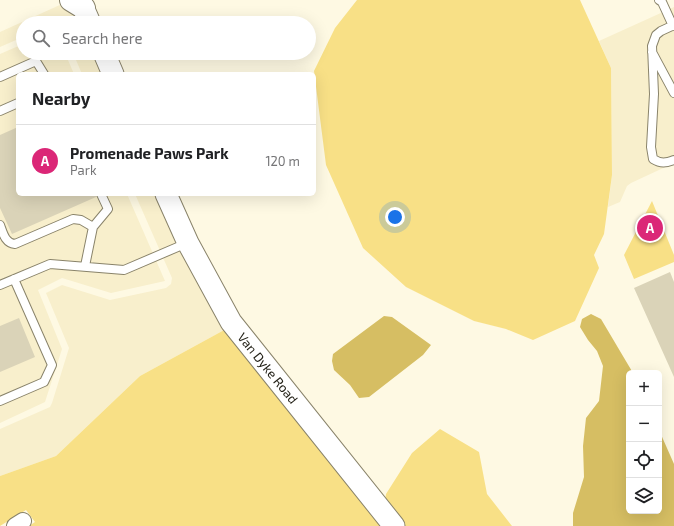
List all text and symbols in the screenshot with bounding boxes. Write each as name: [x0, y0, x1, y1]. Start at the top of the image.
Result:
search box: [16, 16, 316, 60]
icon: search: [30, 27, 52, 49]
text: Search here: [62, 29, 143, 47]
text: Nearby: [32, 88, 90, 108]
text: Promenade Paws Park: [70, 144, 229, 162]
text: A: [41, 153, 49, 169]
text: 120 m: [265, 153, 300, 169]
text: Park: [70, 162, 97, 178]
your location: [385, 207, 405, 227]
pin: A: [637, 213, 663, 243]
street label: Van Dyke Road: [234, 329, 302, 407]
map controls: [626, 370, 662, 514]
button: +: [626, 370, 662, 406]
button: −: [626, 406, 662, 442]
button: locate: [626, 442, 662, 478]
button: layers: [626, 478, 662, 514]

